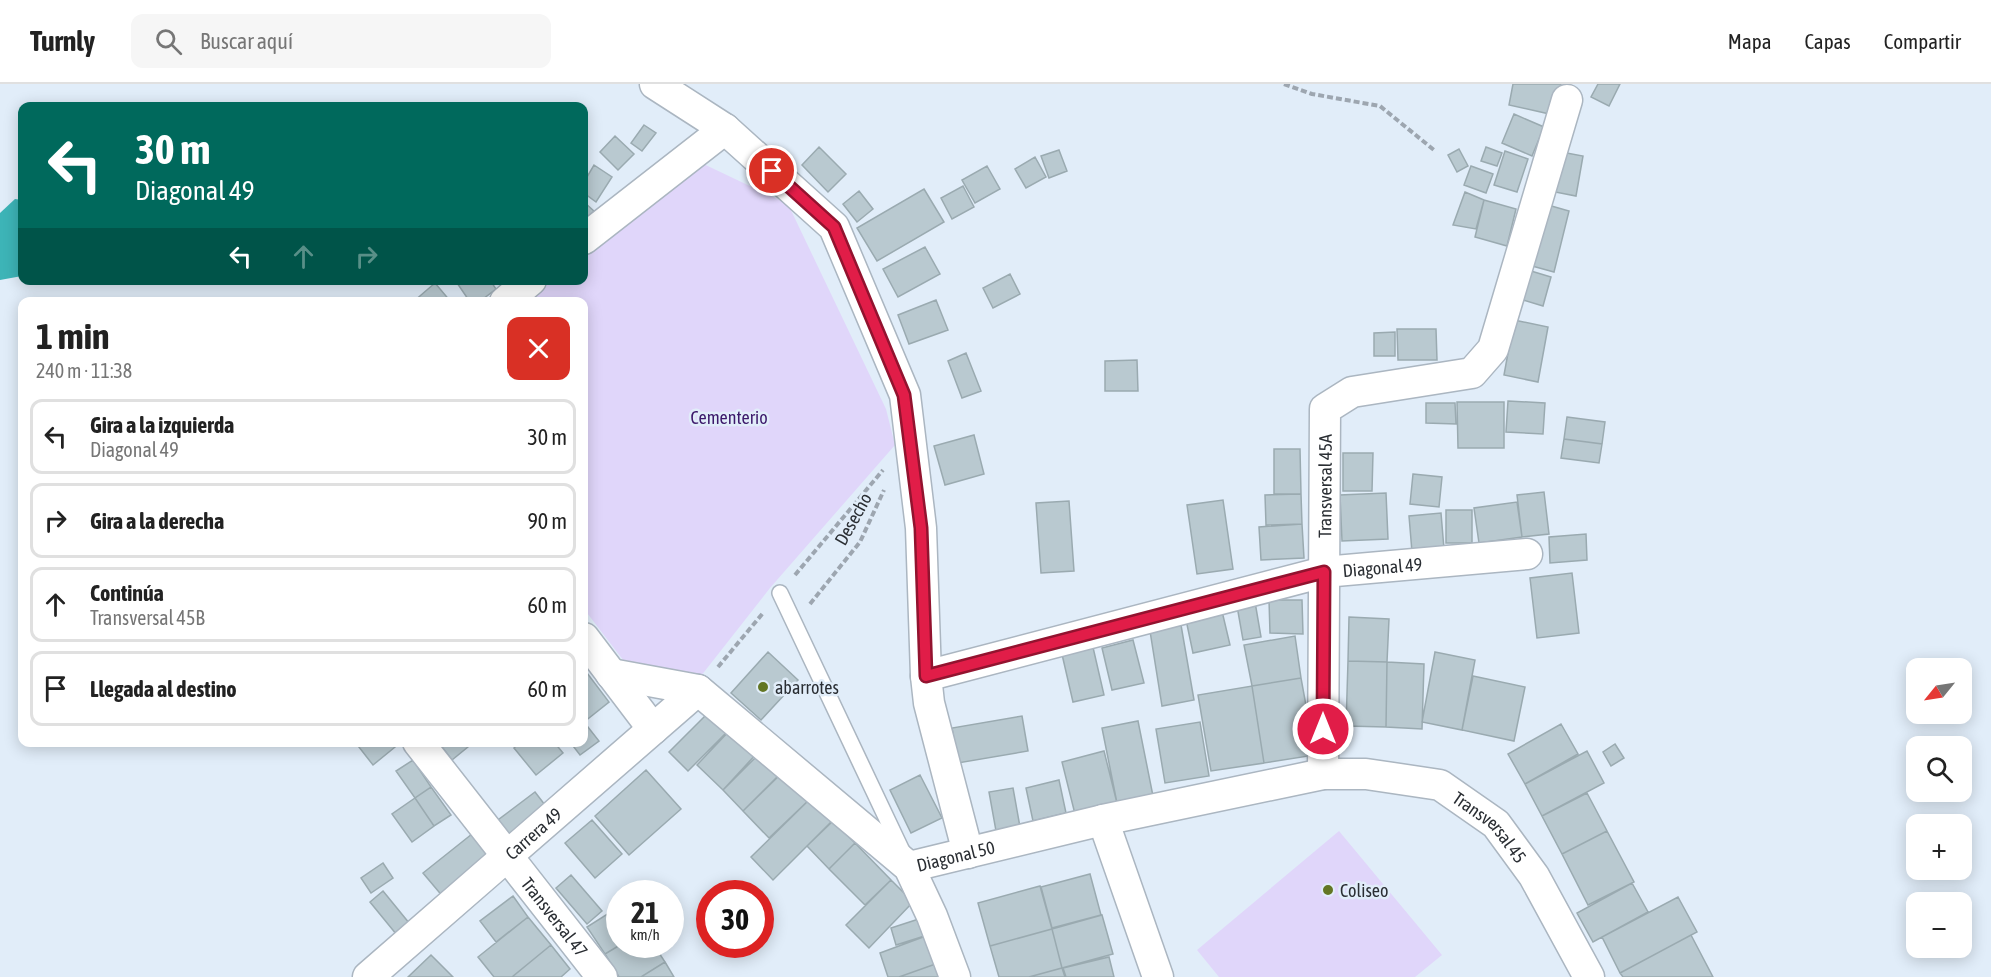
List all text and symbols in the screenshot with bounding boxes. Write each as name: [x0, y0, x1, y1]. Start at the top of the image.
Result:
search box: [131, 14, 551, 68]
text: Turnly: [30, 25, 95, 57]
icon: search: [152, 25, 185, 58]
text: Buscar aquí: [200, 28, 293, 54]
text: Mapa: [1728, 29, 1771, 53]
text: Capas: [1804, 29, 1851, 53]
text: Compartir: [1884, 29, 1961, 53]
text: 30 m: [135, 125, 210, 173]
icon: left: [36, 126, 114, 204]
pin: [746, 145, 797, 196]
icon: arrive: [755, 154, 788, 187]
text: Diagonal 49: [135, 175, 255, 206]
icon: left: [224, 240, 257, 273]
icon: ahead: [287, 240, 320, 273]
icon: right: [350, 240, 383, 273]
text: 1 min: [36, 315, 110, 357]
button: close: [507, 317, 570, 380]
text: 240 m · 11:38: [36, 359, 132, 382]
park label: Cementerio: [690, 407, 768, 428]
text: Gira a la izquierda: [90, 412, 234, 438]
icon: left: [39, 420, 72, 453]
text: 30 m: [527, 424, 567, 450]
street label: Transversal 45A: [1314, 434, 1335, 538]
text: Diagonal 49: [90, 438, 179, 461]
street label: Desecho: [830, 489, 876, 549]
icon: right: [39, 504, 72, 537]
text: Gira a la derecha: [90, 508, 224, 534]
text: 90 m: [527, 508, 567, 534]
street label: Diagonal 49: [1342, 553, 1423, 581]
text: Continúa: [90, 580, 164, 606]
icon: ahead: [39, 588, 72, 621]
text: 60 m: [527, 592, 567, 618]
text: Transversal 45B: [90, 606, 205, 629]
north arrow: [1906, 658, 1972, 724]
map controls: [1906, 658, 1972, 958]
icon: arrive: [39, 672, 72, 705]
text: Llegada al destino: [90, 676, 237, 702]
text: 60 m: [527, 676, 567, 702]
place label: abarrotes: [775, 677, 839, 698]
marker: abarrotes: [756, 680, 770, 694]
position arrow: [1291, 697, 1355, 761]
button: search: [1906, 736, 1972, 802]
street label: Transversal 45: [1449, 787, 1531, 867]
street label: Carrera 49: [501, 803, 566, 864]
button: +: [1906, 814, 1972, 880]
street label: Diagonal 50: [914, 836, 997, 875]
street label: Transversal 47: [517, 873, 592, 961]
speed limit sign: 30: [696, 880, 774, 958]
place label: Coliseo: [1340, 880, 1388, 901]
marker: Coliseo: [1321, 883, 1335, 897]
button: −: [1906, 892, 1972, 958]
text: 21: [631, 895, 659, 929]
text: km/h: [630, 926, 660, 943]

